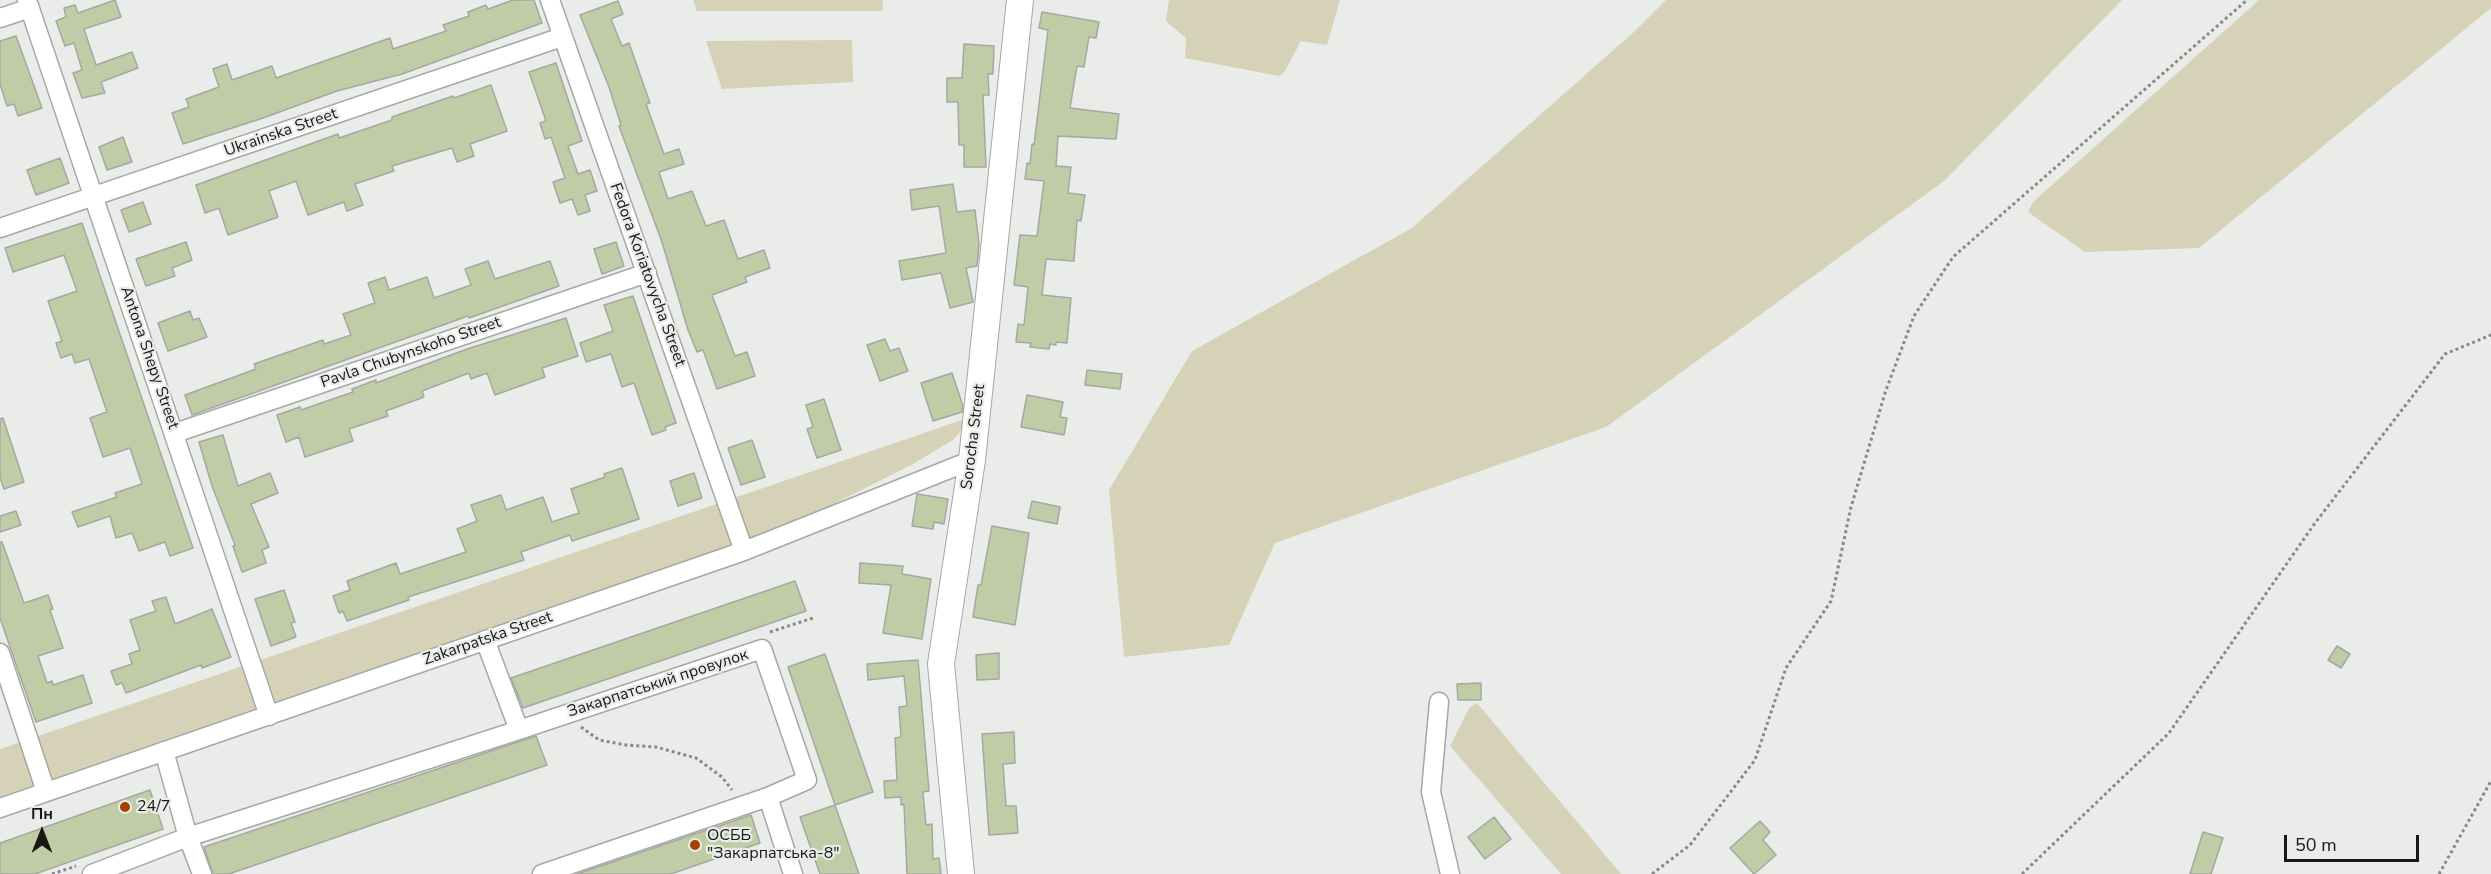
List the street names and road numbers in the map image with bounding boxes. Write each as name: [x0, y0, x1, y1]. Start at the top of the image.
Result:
street label: Ukrainska Street: [222, 105, 340, 161]
street label: Fedora Koriatovycha Street: [605, 181, 689, 369]
street label: Antona Shepy Street: [116, 284, 182, 432]
street label: Pavla Chubynskoho Street: [318, 313, 504, 393]
street label: Sorocha Street: [958, 383, 990, 491]
street label: Zakarpatska Street: [421, 608, 555, 670]
street label: Закарпатський провулок: [565, 646, 751, 722]

